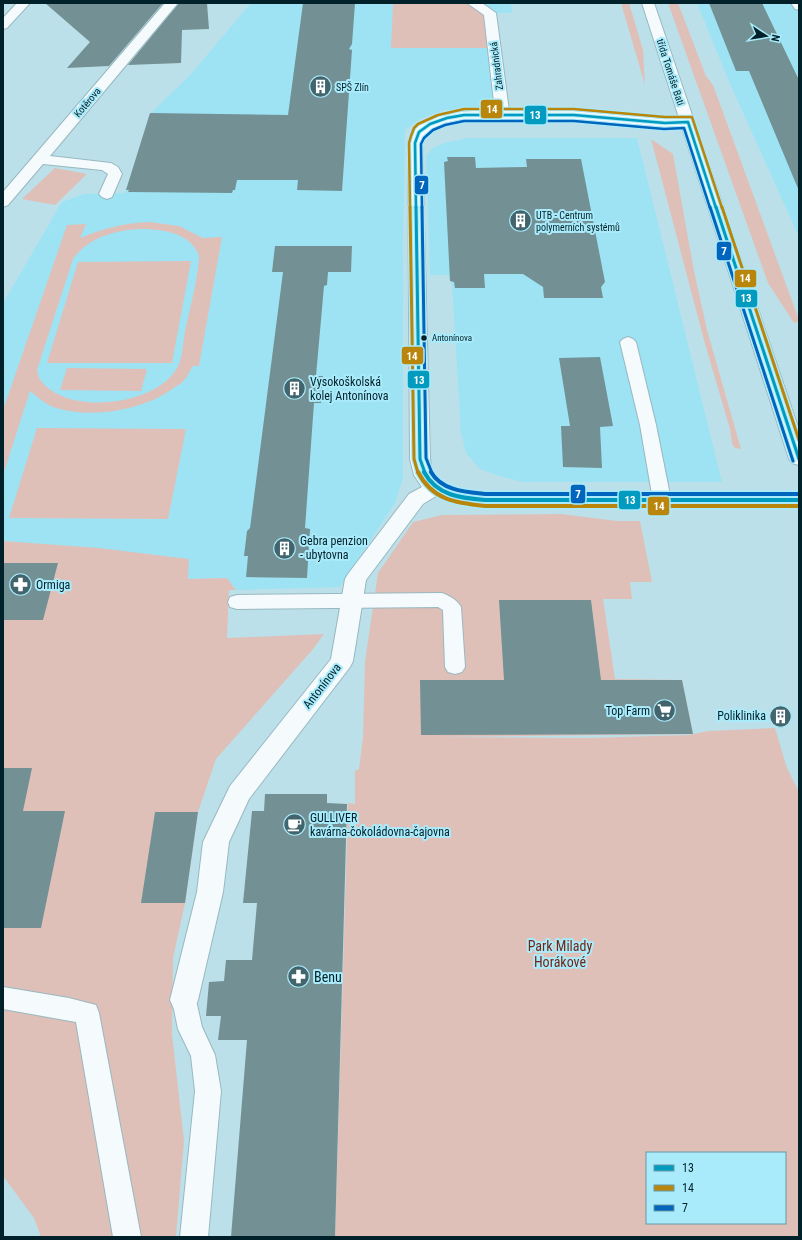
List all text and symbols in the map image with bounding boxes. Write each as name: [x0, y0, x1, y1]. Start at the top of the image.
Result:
north arrow: [746, 16, 786, 56]
text: N: [768, 33, 782, 43]
street label: třída Tomáše Bati: [655, 37, 686, 107]
street label: Zahradnická: [488, 41, 505, 91]
building icon: SPŠ Zlín: [307, 74, 333, 100]
place label: SPŠ Zlín: [336, 81, 369, 93]
street label: Kotěrova: [72, 85, 103, 119]
line badge: 14: [480, 99, 503, 119]
text: 14: [486, 103, 498, 116]
line badge: 13: [524, 105, 547, 125]
text: 13: [529, 109, 541, 122]
line badge: 7: [414, 175, 429, 195]
text: 7: [419, 179, 425, 192]
building icon: UTB - Centrum polymerních systémů: [507, 208, 533, 234]
place label: UTB - Centrum polymerních systémů: [536, 210, 620, 233]
line badge: 7: [716, 241, 732, 261]
text: 7: [721, 245, 727, 258]
line badge: 14: [734, 269, 757, 288]
text: 14: [739, 272, 751, 285]
line badge: 13: [735, 289, 758, 308]
text: 13: [740, 292, 752, 305]
marker: Antonínova: [419, 333, 429, 343]
place label: Antonínova: [432, 333, 472, 343]
line badge: 14: [401, 346, 424, 365]
text: 14: [406, 350, 418, 363]
line badge: 13: [407, 370, 430, 389]
text: 13: [413, 374, 425, 387]
place label: Vysokoškolská kolej Antonínova: [310, 375, 389, 403]
building icon: Vysokoškolská kolej Antonínova: [282, 376, 308, 402]
line badge: 7: [570, 484, 586, 504]
text: 7: [575, 488, 581, 501]
line badge: 13: [618, 490, 641, 510]
text: 13: [624, 494, 636, 507]
line badge: 14: [647, 496, 670, 516]
text: 14: [653, 500, 665, 513]
place label: Gebra penzion - ubytovna: [300, 534, 368, 562]
building icon: Gebra penzion - ubytovna: [272, 535, 298, 561]
pharmacy icon: Ormiga: [7, 572, 33, 598]
place label: Ormiga: [36, 578, 71, 592]
street label: Antonínova: [300, 660, 344, 711]
supermarket icon: Top Farm: [652, 698, 678, 724]
building icon: Poliklinika: [768, 703, 794, 729]
place label: Top Farm: [606, 704, 650, 718]
place label: Poliklinika: [717, 709, 766, 723]
place label: GULLIVER kavárna-čokoládovna-čajovna: [310, 811, 450, 839]
cafe icon: GULLIVER kavárna-čokoládovna-čajovna: [281, 812, 307, 838]
park label: Park Milady Horákové: [528, 938, 592, 970]
pharmacy icon: Benu: [286, 964, 312, 990]
place label: Benu: [314, 969, 342, 985]
legend: [646, 1152, 786, 1224]
text: 13: [682, 1161, 694, 1175]
text: 14: [682, 1181, 694, 1195]
text: 7: [682, 1201, 688, 1215]

